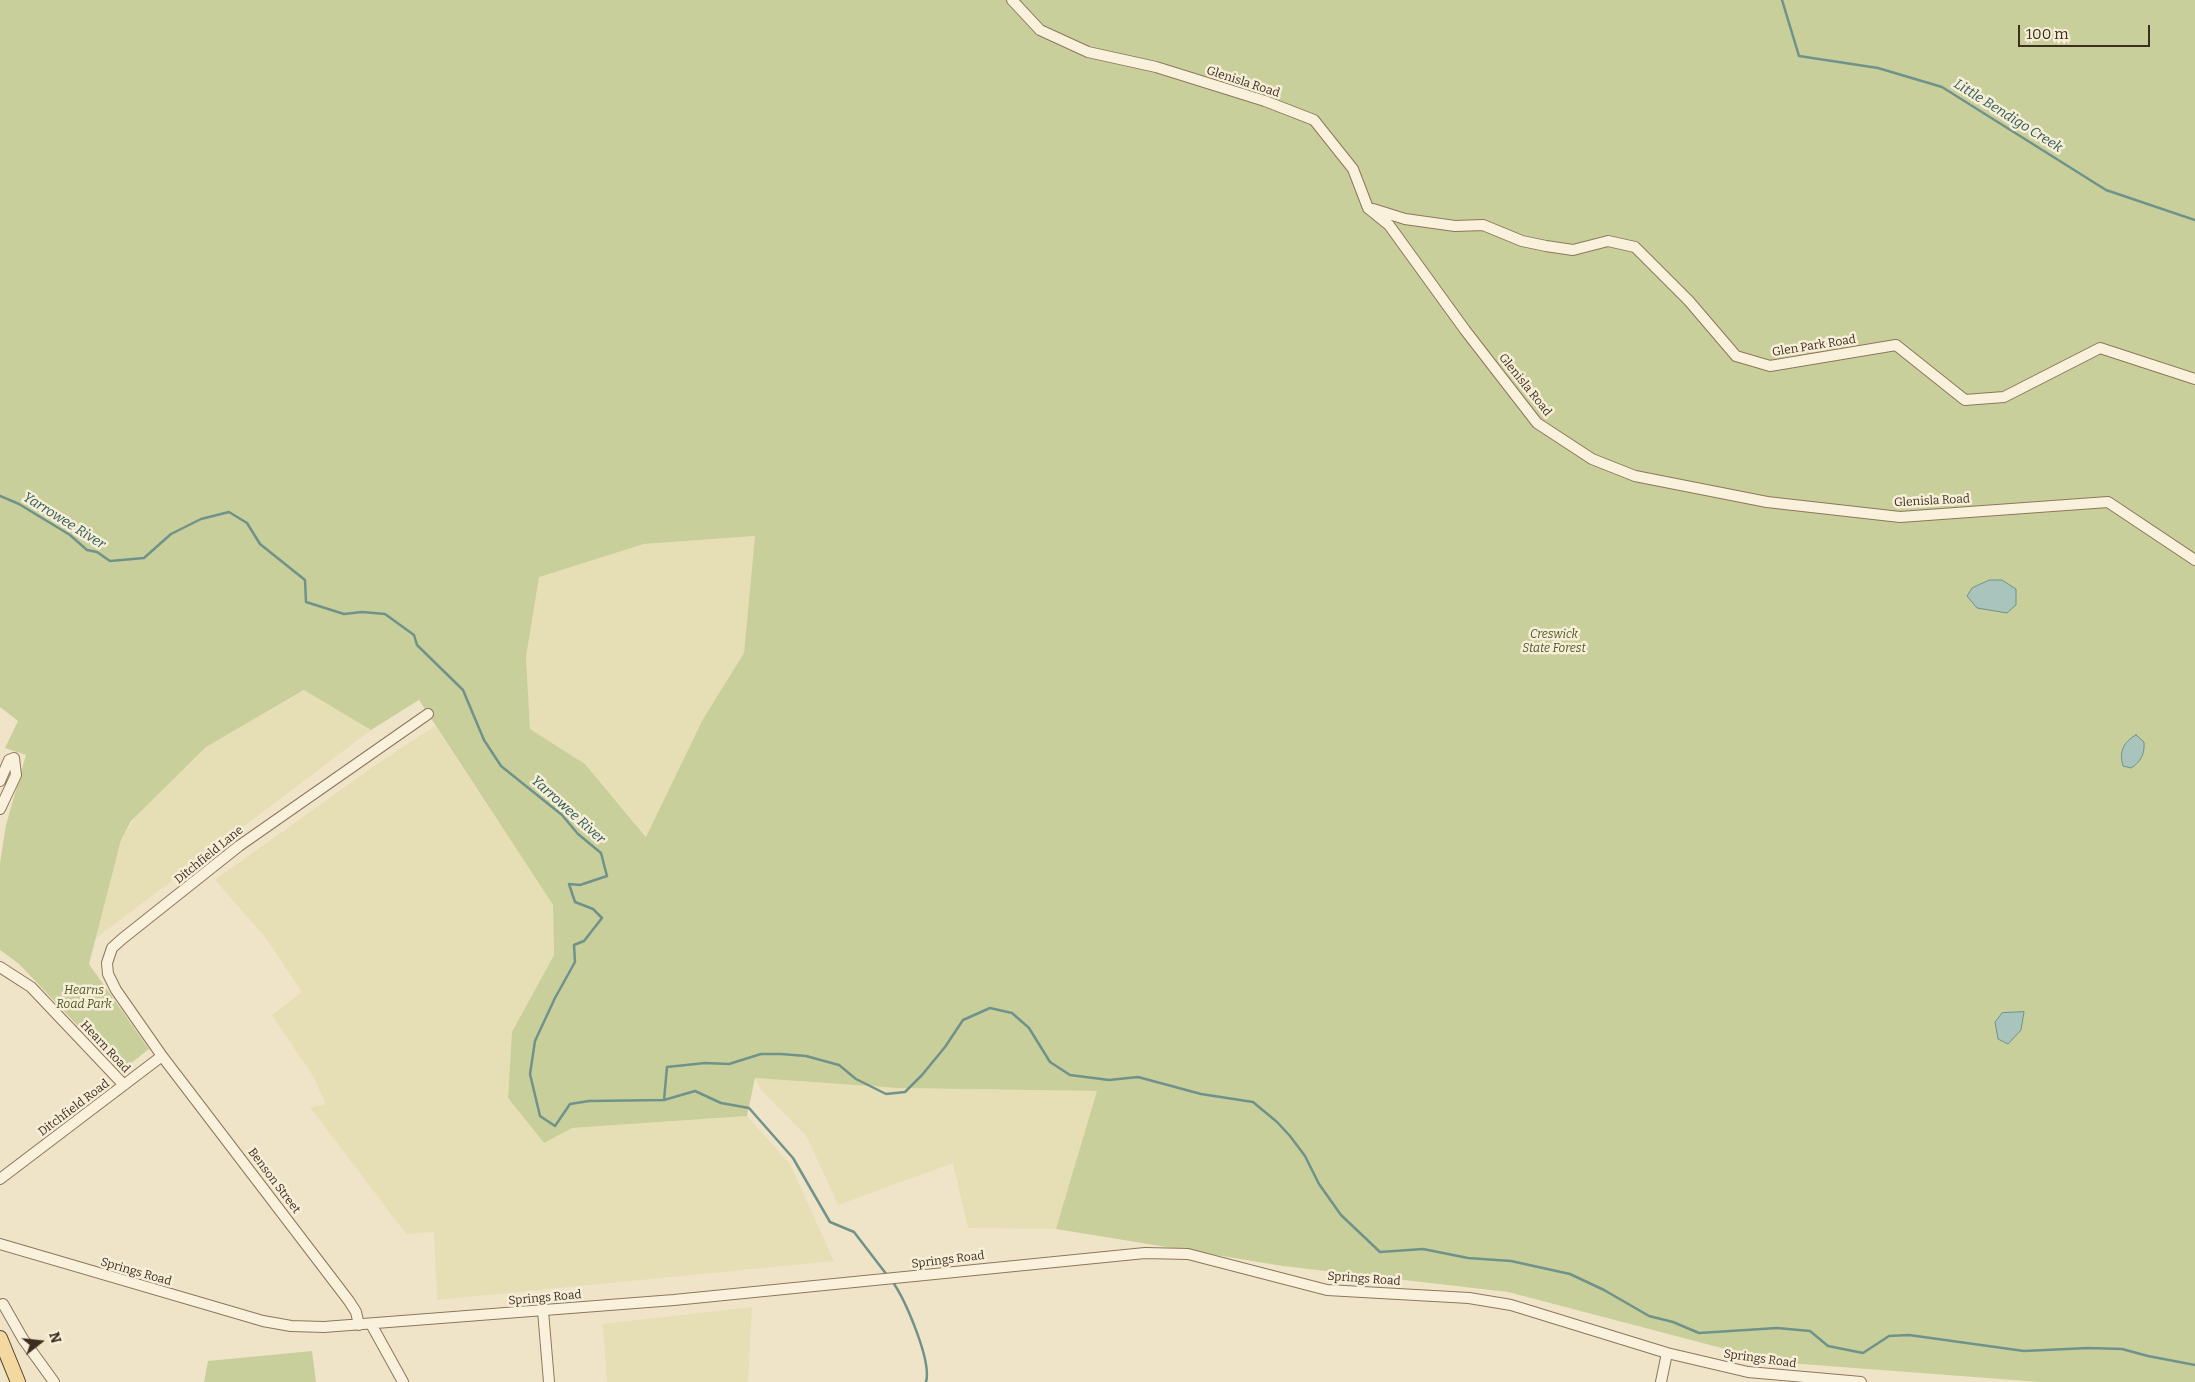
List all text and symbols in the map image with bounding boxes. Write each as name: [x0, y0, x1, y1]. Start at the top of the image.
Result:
scale bar: [2020, 15, 2152, 47]
text: 100 m: [2026, 25, 2069, 43]
street label: Glenisla Road: [1205, 63, 1281, 101]
water label: Little Bendigo Creek: [1951, 76, 2065, 156]
street label: Glen Park Road: [1771, 332, 1857, 360]
street label: Glenisla Road: [1495, 351, 1555, 419]
water label: Yarrowee River: [20, 489, 108, 553]
street label: Glenisla Road: [1894, 492, 1970, 510]
park label: Creswick State Forest: [1522, 628, 1586, 656]
water label: Yarrowee River: [527, 772, 609, 848]
street label: Ditchfield Lane: [172, 823, 246, 887]
park label: Hearns Road Park: [56, 984, 112, 1012]
street label: Hearn Road: [77, 1018, 133, 1076]
street label: Ditchfield Road: [36, 1077, 112, 1139]
street label: Benson Street: [245, 1145, 303, 1217]
street label: Springs Road: [911, 1248, 985, 1272]
street label: Springs Road: [99, 1255, 173, 1289]
street label: Springs Road: [1327, 1269, 1401, 1289]
street label: Springs Road: [508, 1288, 582, 1308]
north arrow: [15, 1317, 65, 1367]
text: N: [45, 1330, 65, 1345]
street label: Springs Road: [1723, 1347, 1797, 1371]

